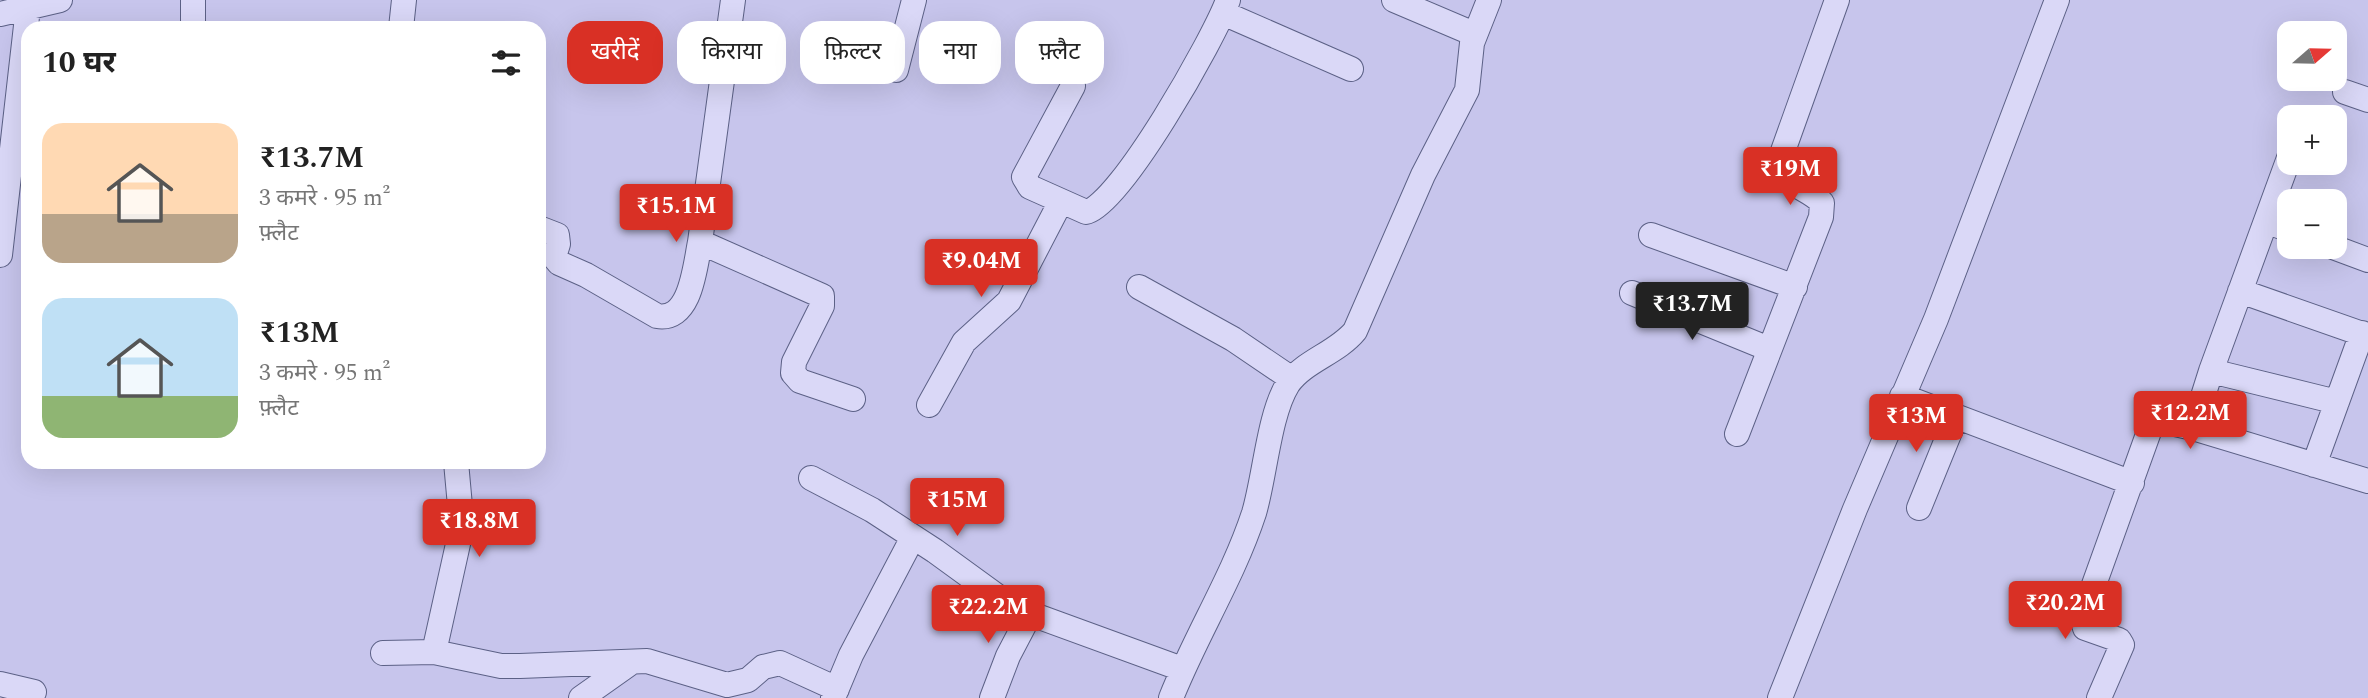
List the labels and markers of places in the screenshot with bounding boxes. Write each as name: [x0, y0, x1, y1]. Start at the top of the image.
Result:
pin: ₹19M: [1749, 148, 1831, 207]
pin: ₹15.1M: [619, 184, 733, 244]
pin: ₹9.04M: [924, 240, 1038, 299]
pin: ₹13.7M: [1635, 282, 1749, 342]
pin: ₹12.2M: [2133, 392, 2247, 451]
pin: ₹13M: [1875, 394, 1957, 454]
pin: ₹15M: [916, 478, 998, 538]
pin: ₹18.8M: [422, 500, 536, 559]
pin: ₹20.2M: [2008, 582, 2122, 641]
pin: ₹22.2M: [931, 586, 1045, 645]

